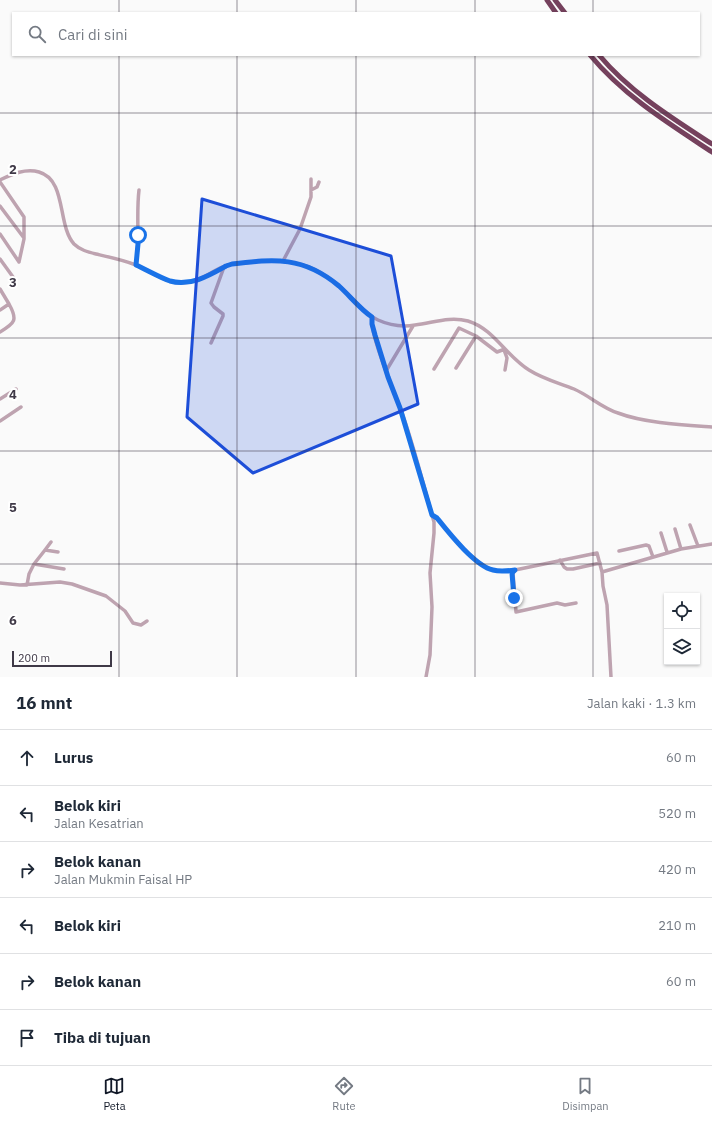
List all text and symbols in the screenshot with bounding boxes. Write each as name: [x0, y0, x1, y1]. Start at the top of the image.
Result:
search box: [12, 12, 700, 56]
icon: search: [26, 23, 48, 45]
text: Cari di sini: [58, 25, 127, 44]
text: 2: [9, 161, 17, 178]
route start: [129, 226, 147, 244]
text: 3: [9, 274, 17, 291]
text: 4: [9, 386, 17, 403]
text: 5: [9, 499, 17, 516]
route end: [505, 589, 523, 607]
map controls: [664, 593, 700, 665]
button: locate: [664, 593, 700, 629]
text: 6: [9, 612, 17, 629]
button: layers: [664, 629, 700, 665]
scale bar: [12, 649, 112, 668]
text: 200 m: [18, 651, 50, 665]
text: 16 mnt: [16, 692, 72, 714]
text: Jalan kaki · 1.3 km: [587, 695, 696, 712]
icon: ahead: [16, 747, 38, 769]
text: Lurus: [54, 748, 93, 767]
text: 60 m: [666, 749, 696, 766]
text: Belok kiri: [54, 796, 121, 815]
icon: left: [16, 803, 38, 825]
text: 520 m: [658, 805, 696, 822]
text: Jalan Kesatrian: [54, 815, 144, 832]
text: Belok kanan: [54, 852, 141, 871]
icon: right: [16, 859, 38, 881]
text: 420 m: [658, 861, 696, 878]
text: Jalan Mukmin Faisal HP: [54, 871, 192, 888]
icon: left: [16, 915, 38, 937]
text: Belok kiri: [54, 916, 121, 935]
text: 210 m: [658, 917, 696, 934]
icon: right: [16, 971, 38, 993]
text: Belok kanan: [54, 972, 141, 991]
text: 60 m: [666, 973, 696, 990]
icon: arrive: [16, 1027, 38, 1049]
text: Tiba di tujuan: [54, 1028, 151, 1047]
tab: Peta: [103, 1075, 126, 1113]
tab: Rute: [332, 1075, 356, 1113]
tab: Disimpan: [562, 1075, 609, 1113]

